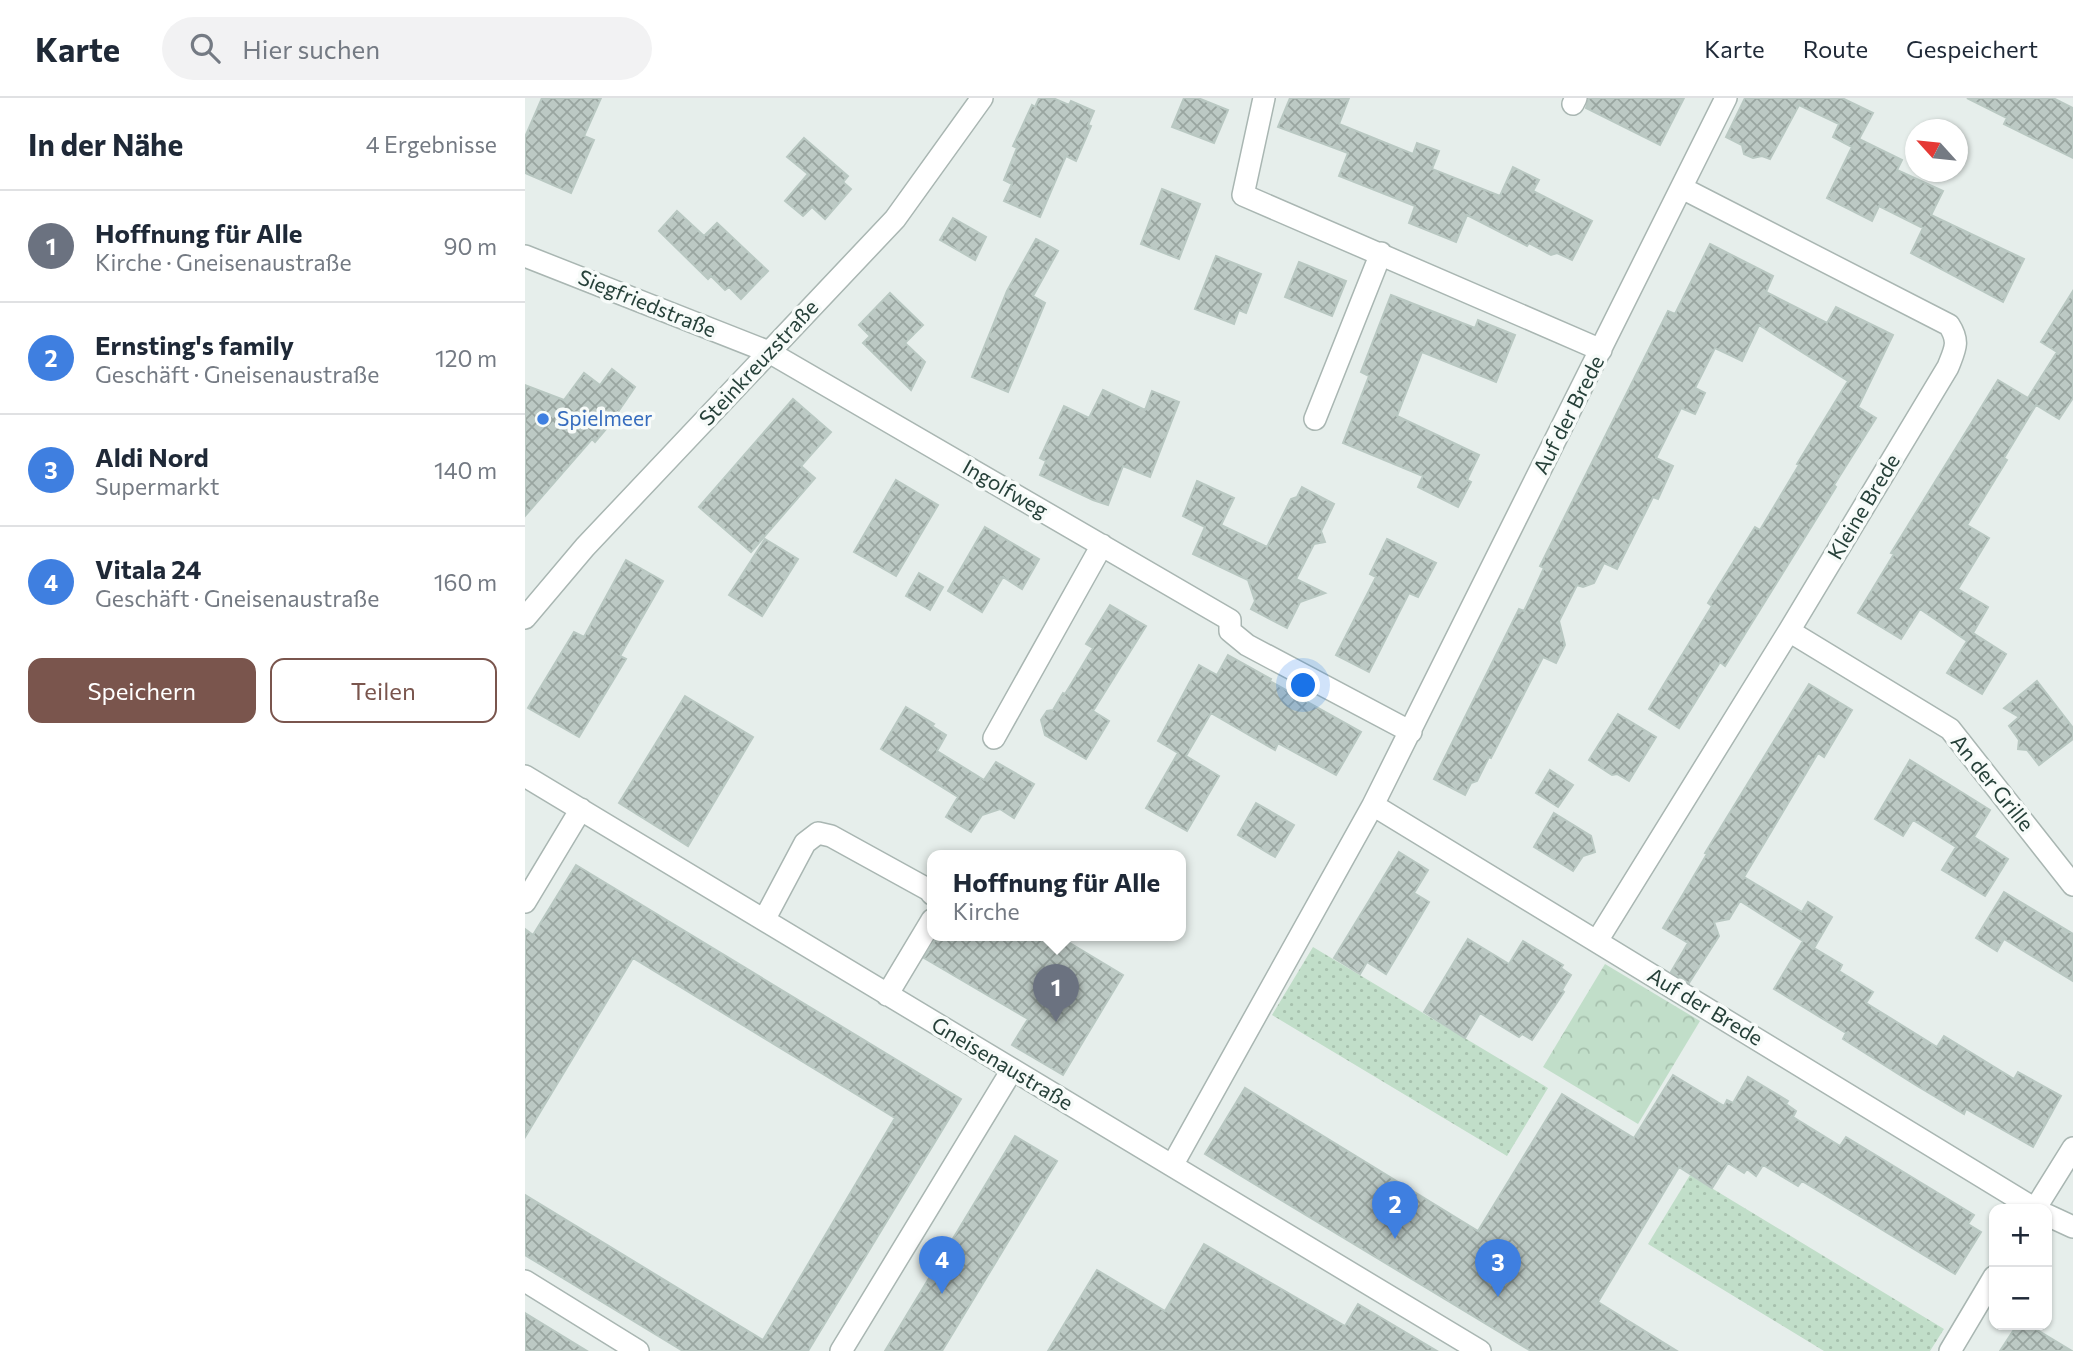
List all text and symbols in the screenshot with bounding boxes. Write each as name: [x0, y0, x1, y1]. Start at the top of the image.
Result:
search box: [162, 17, 652, 80]
text: Karte: [35, 28, 120, 69]
icon: search: [186, 29, 224, 67]
text: Hier suchen: [242, 33, 380, 64]
text: Karte: [1704, 34, 1765, 63]
text: Route: [1803, 34, 1868, 63]
text: Gespeichert: [1906, 34, 2038, 63]
north arrow: [1905, 119, 1968, 182]
text: In der Nähe: [28, 125, 183, 162]
text: 4 Ergebnisse: [366, 130, 497, 158]
text: Hoffnung für Alle: [95, 217, 302, 248]
text: 1: [46, 232, 56, 260]
text: 90 m: [444, 232, 497, 260]
text: Kirche · Gneisenaustraße: [95, 248, 352, 276]
street label: Siegfriedstraße: [575, 264, 720, 342]
street label: Steinkreuzstraße: [693, 294, 823, 430]
text: Ernsting's family: [95, 329, 294, 360]
text: 2: [44, 344, 58, 372]
text: 120 m: [435, 344, 497, 372]
street label: Auf der Brede: [1527, 351, 1608, 478]
text: Geschäft · Gneisenaustraße: [95, 360, 379, 388]
place label: Spielmeer: [557, 405, 652, 430]
marker: Spielmeer: [535, 411, 551, 427]
text: Aldi Nord: [95, 441, 209, 472]
street label: Kleine Brede: [1821, 449, 1904, 564]
street label: Ingolfweg: [959, 453, 1053, 522]
text: 3: [44, 456, 58, 484]
text: 140 m: [434, 456, 497, 484]
text: Supermarkt: [95, 472, 219, 500]
text: Vitala 24: [95, 553, 202, 584]
text: 4: [44, 568, 58, 596]
text: 160 m: [434, 568, 497, 596]
text: Geschäft · Gneisenaustraße: [95, 584, 379, 612]
button: Speichern: [28, 658, 256, 723]
button: Teilen: [270, 658, 497, 723]
your location: [1286, 668, 1320, 702]
street label: An der Grille: [1947, 729, 2040, 835]
popup: [927, 850, 1186, 941]
text: Hoffnung für Alle: [953, 866, 1160, 897]
text: Kirche: [953, 897, 1020, 925]
street label: Auf der Brede: [1644, 962, 1768, 1050]
pin: 1: [1033, 964, 1079, 1022]
street label: Gneisenaustraße: [928, 1011, 1078, 1115]
pin: 2: [1372, 1181, 1418, 1239]
map controls: [1989, 1204, 2052, 1330]
button: +: [1989, 1204, 2052, 1267]
pin: 4: [919, 1236, 965, 1294]
pin: 3: [1475, 1239, 1521, 1297]
button: −: [1989, 1267, 2052, 1330]

